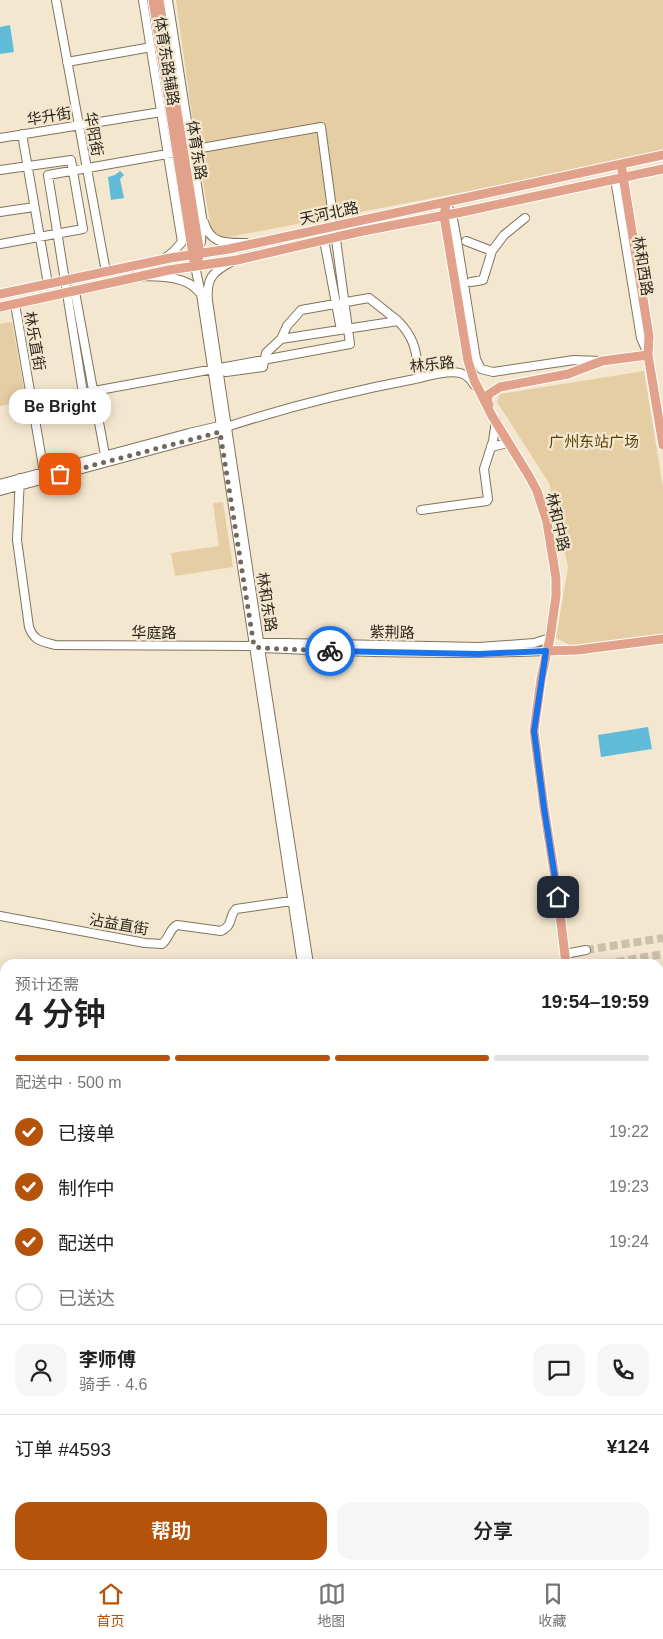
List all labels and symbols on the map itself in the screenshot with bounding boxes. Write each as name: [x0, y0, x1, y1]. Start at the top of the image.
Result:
street label: 体育东路辅路: [152, 15, 182, 107]
street label: 华升街: [25, 104, 73, 128]
street label: 华阳街: [82, 110, 106, 158]
street label: 体育东路: [184, 119, 210, 181]
street label: 天河北路: [298, 198, 360, 228]
street label: 林和西路: [630, 235, 656, 297]
street label: 林乐直街: [21, 310, 49, 372]
street label: 林乐路: [409, 353, 455, 375]
callout: Be Bright: [9, 389, 111, 424]
park label: 广州东站广场: [549, 433, 639, 450]
pin: [39, 453, 81, 495]
street label: 林和中路: [543, 491, 573, 553]
street label: 林和东路: [254, 571, 280, 633]
street label: 紫荆路: [369, 623, 415, 641]
street label: 华庭路: [131, 624, 177, 641]
courier: [305, 626, 355, 676]
pin: [537, 876, 579, 918]
street label: 沾益直街: [88, 910, 150, 938]

